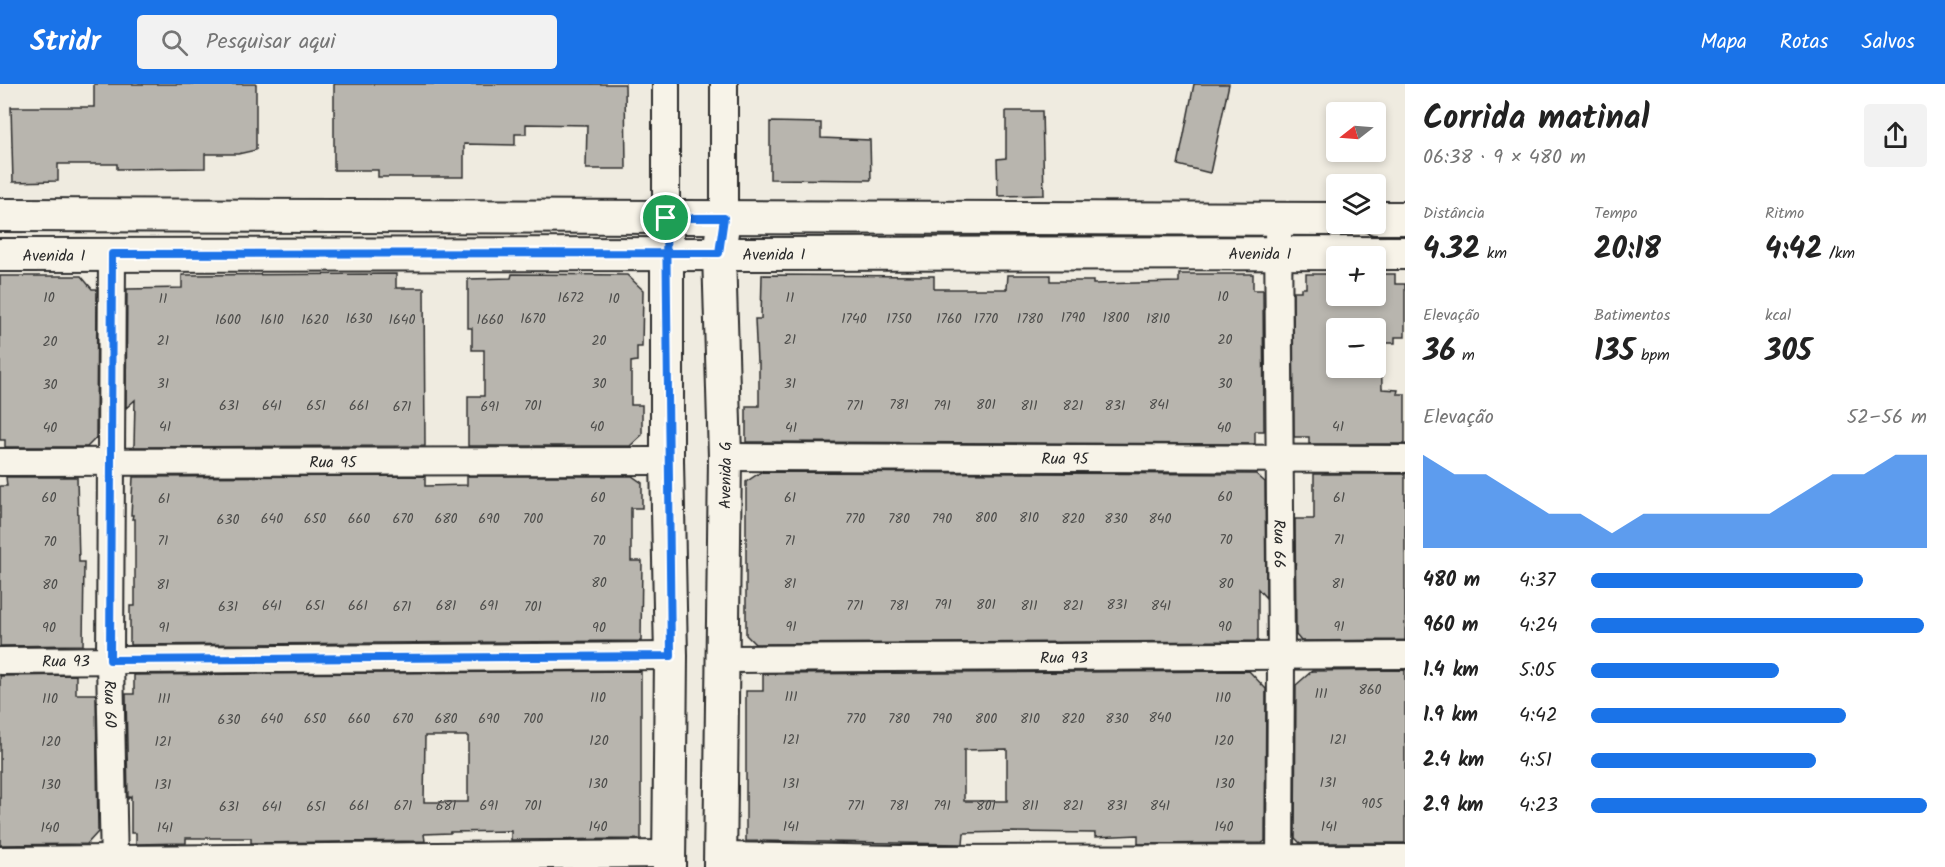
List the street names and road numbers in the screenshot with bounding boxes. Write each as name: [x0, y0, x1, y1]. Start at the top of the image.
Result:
street label: Avenida I: [1229, 242, 1292, 267]
street label: Avenida I: [743, 243, 806, 268]
street label: Avenida I: [23, 244, 86, 269]
street label: Avenida G: [713, 441, 739, 509]
street label: Rua 95: [1041, 447, 1090, 472]
street label: Rua 95: [309, 450, 358, 476]
street label: Rua 66: [1266, 520, 1291, 568]
street label: Rua 93: [1040, 646, 1088, 671]
street label: Rua 93: [42, 649, 90, 675]
street label: Rua 60: [96, 680, 122, 728]

